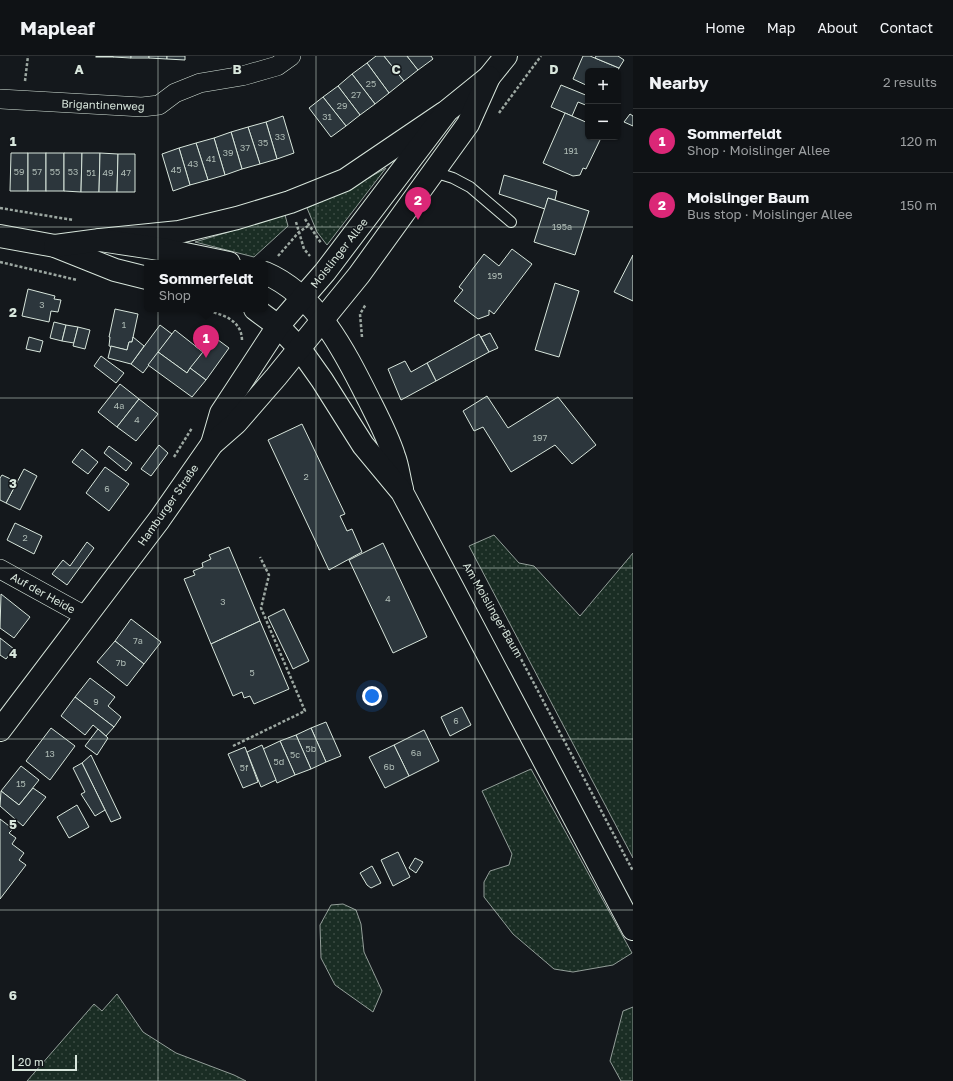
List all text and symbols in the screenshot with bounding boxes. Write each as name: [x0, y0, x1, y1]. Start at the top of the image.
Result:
text: Mapleaf: [20, 16, 95, 39]
text: Home: [705, 19, 745, 36]
text: Map: [767, 19, 795, 36]
text: About: [817, 19, 858, 36]
text: Contact: [880, 19, 933, 36]
text: A: [74, 61, 84, 77]
text: B: [232, 61, 242, 77]
text: C: [391, 61, 401, 77]
text: D: [549, 61, 559, 77]
map controls: [585, 68, 621, 140]
button: +: [585, 68, 621, 104]
text: Nearby: [649, 72, 709, 93]
text: 2 results: [883, 74, 937, 90]
house number: 25: [366, 78, 376, 89]
house number: 27: [351, 89, 361, 100]
street label: Brigantinenweg: [61, 97, 145, 112]
house number: 29: [337, 100, 347, 111]
button: −: [585, 104, 621, 140]
house number: 31: [322, 111, 332, 122]
text: Sommerfeldt: [687, 124, 782, 142]
house number: 33: [275, 131, 285, 142]
text: 1: [10, 133, 17, 149]
text: 1: [659, 133, 665, 149]
text: 120 m: [900, 133, 937, 149]
house number: 35: [258, 137, 268, 148]
house number: 37: [240, 142, 250, 153]
text: Shop · Moislinger Allee: [687, 142, 830, 158]
house number: 191: [564, 145, 579, 156]
house number: 39: [223, 147, 233, 158]
house number: 41: [206, 153, 217, 164]
house number: 43: [188, 158, 198, 169]
house number: 45: [171, 164, 181, 175]
house number: 59: [14, 166, 24, 177]
house number: 57: [32, 166, 42, 177]
house number: 55: [50, 166, 60, 177]
house number: 53: [68, 166, 78, 177]
house number: 51: [86, 167, 96, 178]
house number: 49: [103, 167, 113, 178]
house number: 47: [121, 167, 131, 178]
pin: 2: [405, 187, 431, 220]
text: Moislinger Baum: [687, 188, 809, 206]
text: 2: [658, 197, 666, 213]
text: 150 m: [900, 197, 937, 213]
text: Bus stop · Moislinger Allee: [687, 206, 853, 222]
street label: Moislinger Allee: [307, 215, 370, 290]
house number: 195a: [552, 221, 572, 232]
popup: [144, 260, 268, 312]
text: Sommerfeldt: [159, 269, 253, 287]
house number: 195: [487, 270, 503, 281]
text: Shop: [159, 287, 191, 303]
house number: 3: [39, 299, 45, 310]
text: 2: [9, 304, 17, 320]
house number: 1: [122, 319, 127, 330]
pin: 1: [193, 325, 219, 358]
house number: 4a: [114, 400, 124, 411]
house number: 4: [134, 414, 140, 425]
house number: 197: [533, 432, 548, 443]
street label: Hamburger Straße: [135, 461, 201, 548]
house number: 2: [303, 471, 309, 482]
text: 3: [9, 475, 17, 491]
house number: 6: [104, 483, 110, 494]
house number: 2: [22, 532, 28, 543]
street label: Am Moislinger Baum: [461, 560, 526, 660]
street label: Auf der Heide: [9, 570, 78, 616]
house number: 4: [385, 593, 391, 604]
house number: 3: [220, 596, 226, 607]
house number: 7a: [133, 635, 143, 646]
text: 4: [9, 645, 17, 661]
house number: 7b: [116, 657, 127, 668]
house number: 5: [249, 667, 255, 678]
your location: [362, 686, 382, 706]
house number: 9: [93, 696, 99, 707]
house number: 6: [453, 715, 459, 726]
house number: 5b: [306, 743, 317, 754]
house number: 6a: [411, 747, 421, 758]
house number: 13: [45, 748, 55, 759]
house number: 5c: [290, 749, 300, 760]
house number: 5d: [274, 756, 284, 767]
house number: 6b: [384, 761, 395, 772]
house number: 5f: [240, 762, 249, 773]
house number: 15: [16, 778, 26, 789]
text: 5: [9, 816, 17, 832]
text: 6: [9, 987, 17, 1003]
scale bar: [12, 1053, 77, 1072]
text: 20 m: [18, 1055, 44, 1068]

